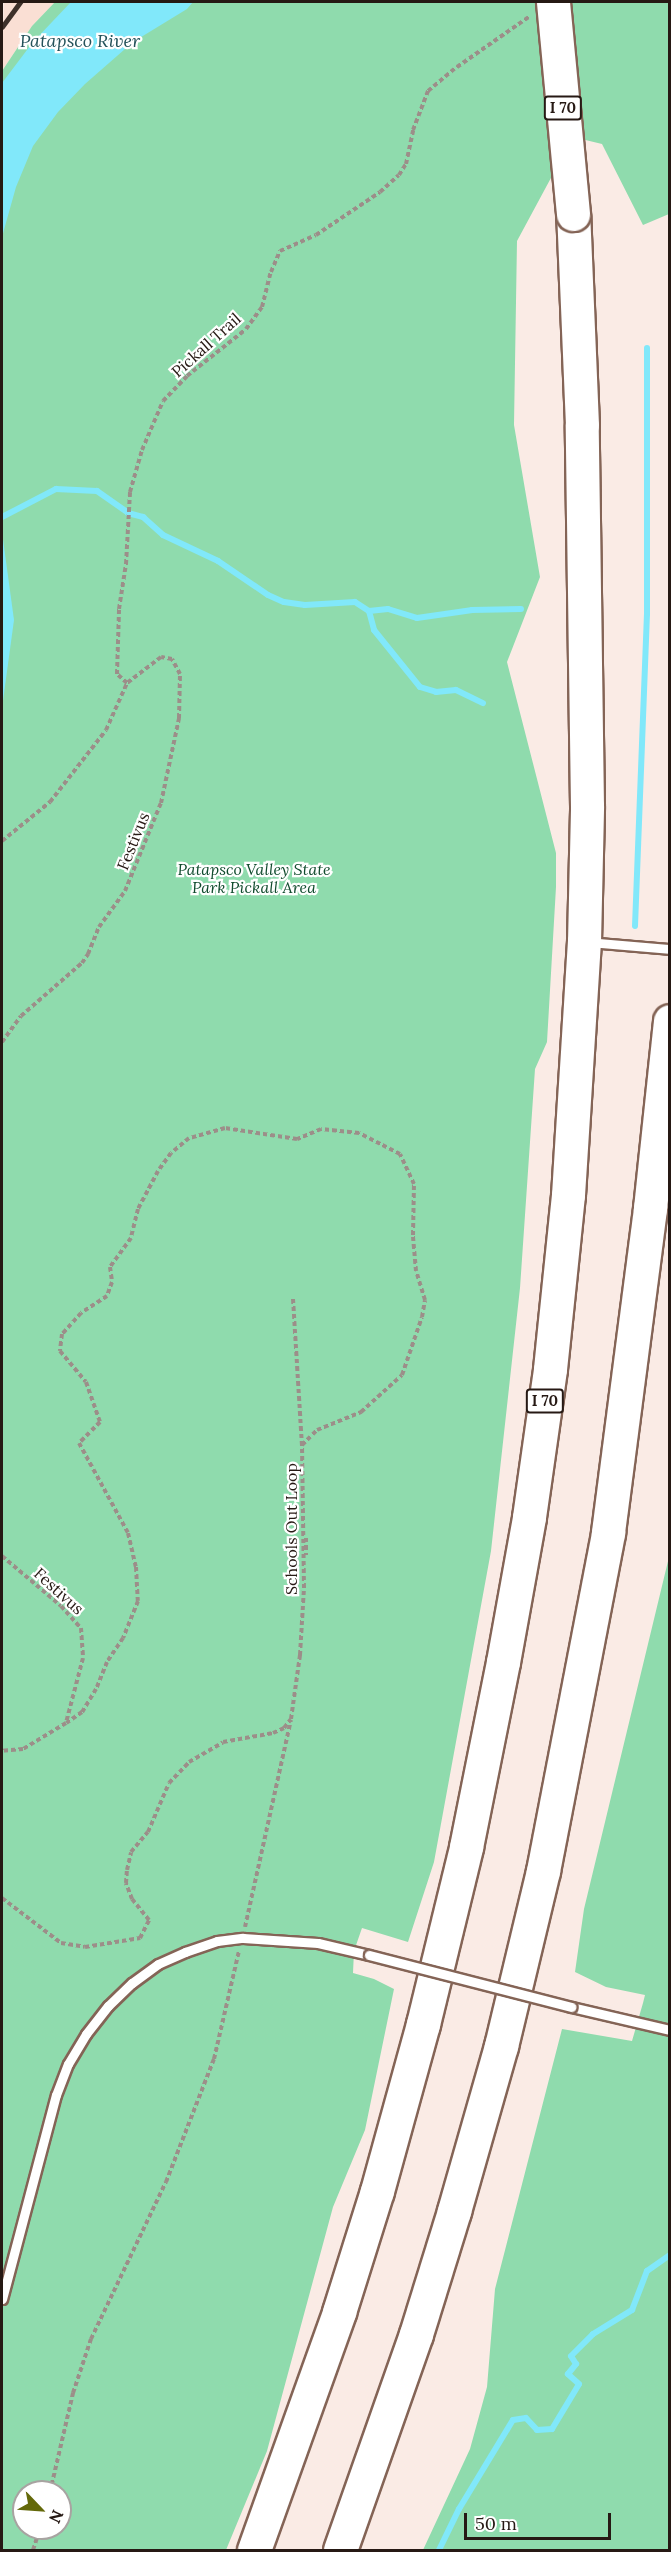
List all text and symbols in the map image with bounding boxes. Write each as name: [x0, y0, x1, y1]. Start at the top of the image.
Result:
water label: Patapsco River: [20, 30, 140, 52]
road number: I 70: [544, 96, 582, 120]
street label: Pickall Trail: [167, 309, 245, 381]
street label: Festivus: [113, 809, 153, 873]
park label: Patapsco Valley State Park Pickall Area: [177, 859, 331, 897]
road number: I 70: [526, 1389, 564, 1413]
street label: Schools Out Loop: [281, 1463, 301, 1595]
street label: Festivus: [30, 1564, 88, 1618]
north arrow: [12, 2480, 72, 2540]
scale bar: [467, 2501, 614, 2539]
text: N: [45, 2507, 68, 2527]
text: 50 m: [475, 2512, 517, 2535]

